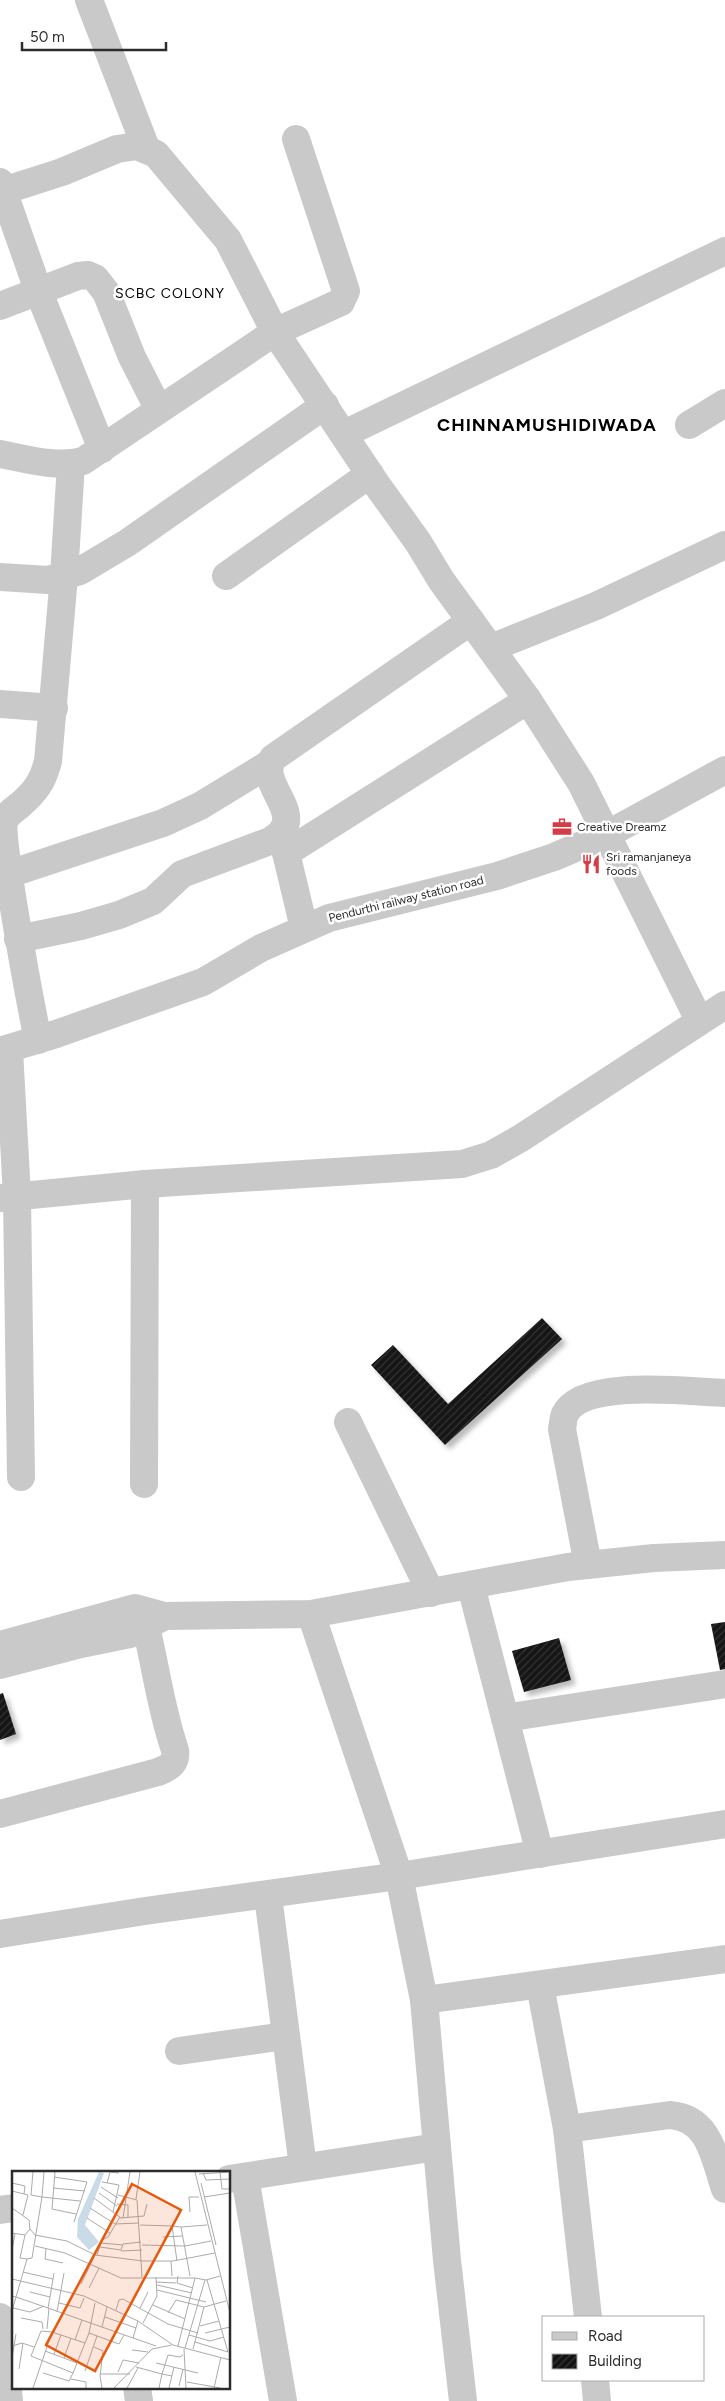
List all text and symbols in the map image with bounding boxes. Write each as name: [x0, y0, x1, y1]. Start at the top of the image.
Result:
scale bar: [22, 20, 166, 52]
text: 50 m: [30, 28, 65, 46]
district label: SCBC COLONY: [115, 285, 225, 302]
district label: CHINNAMUSHIDIWADA: [437, 414, 657, 436]
office icon: Creative Dreamz: [551, 816, 573, 838]
place label: Creative Dreamz: [577, 820, 667, 834]
place label: Sri ramanjaneya foods: [606, 850, 691, 878]
restaurant icon: Sri ramanjaneya foods: [580, 853, 602, 875]
street label: Pendurthi railway station road: [327, 873, 485, 925]
inset map: [12, 2171, 230, 2388]
legend: [542, 2316, 705, 2381]
text: Road: [588, 2327, 623, 2345]
text: Building: [588, 2352, 642, 2370]

